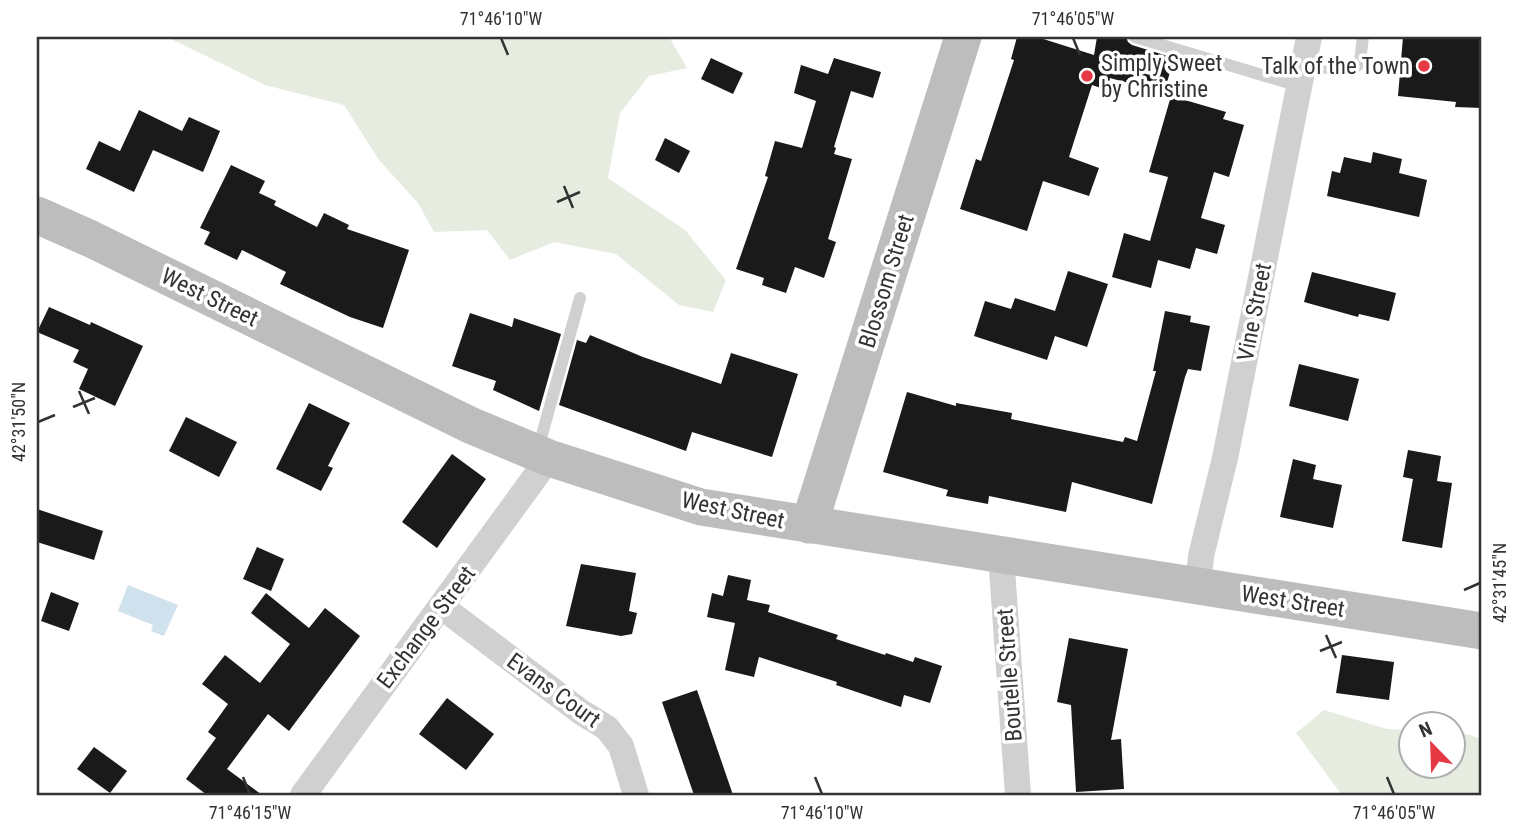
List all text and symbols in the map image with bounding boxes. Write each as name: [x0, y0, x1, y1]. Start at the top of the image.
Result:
text: 71°46'10"W: [460, 8, 543, 29]
text: 71°46'05"W: [1032, 8, 1115, 29]
place label: Simply Sweet by Christine: [1101, 50, 1222, 103]
place label: Talk of the Town: [1261, 53, 1410, 80]
marker: Talk of the Town: [1416, 58, 1432, 74]
marker: Simply Sweet by Christine: [1079, 68, 1095, 84]
street label: Blossom Street: [853, 211, 920, 351]
street label: Vine Street: [1232, 261, 1277, 363]
street label: West Street: [157, 262, 263, 332]
text: 42°31'50"N: [8, 382, 29, 462]
street label: West Street: [679, 486, 787, 535]
text: 42°31'45"N: [1489, 543, 1510, 623]
street label: Exchange Street: [372, 561, 481, 694]
street label: West Street: [1239, 580, 1347, 623]
street label: Boutelle Street: [991, 608, 1028, 742]
street label: Evans Court: [502, 648, 606, 733]
north arrow: [1396, 710, 1466, 780]
text: N: [1416, 717, 1435, 743]
text: 71°46'15"W: [209, 802, 292, 823]
text: 71°46'10"W: [781, 802, 864, 823]
text: 71°46'05"W: [1353, 802, 1436, 823]

